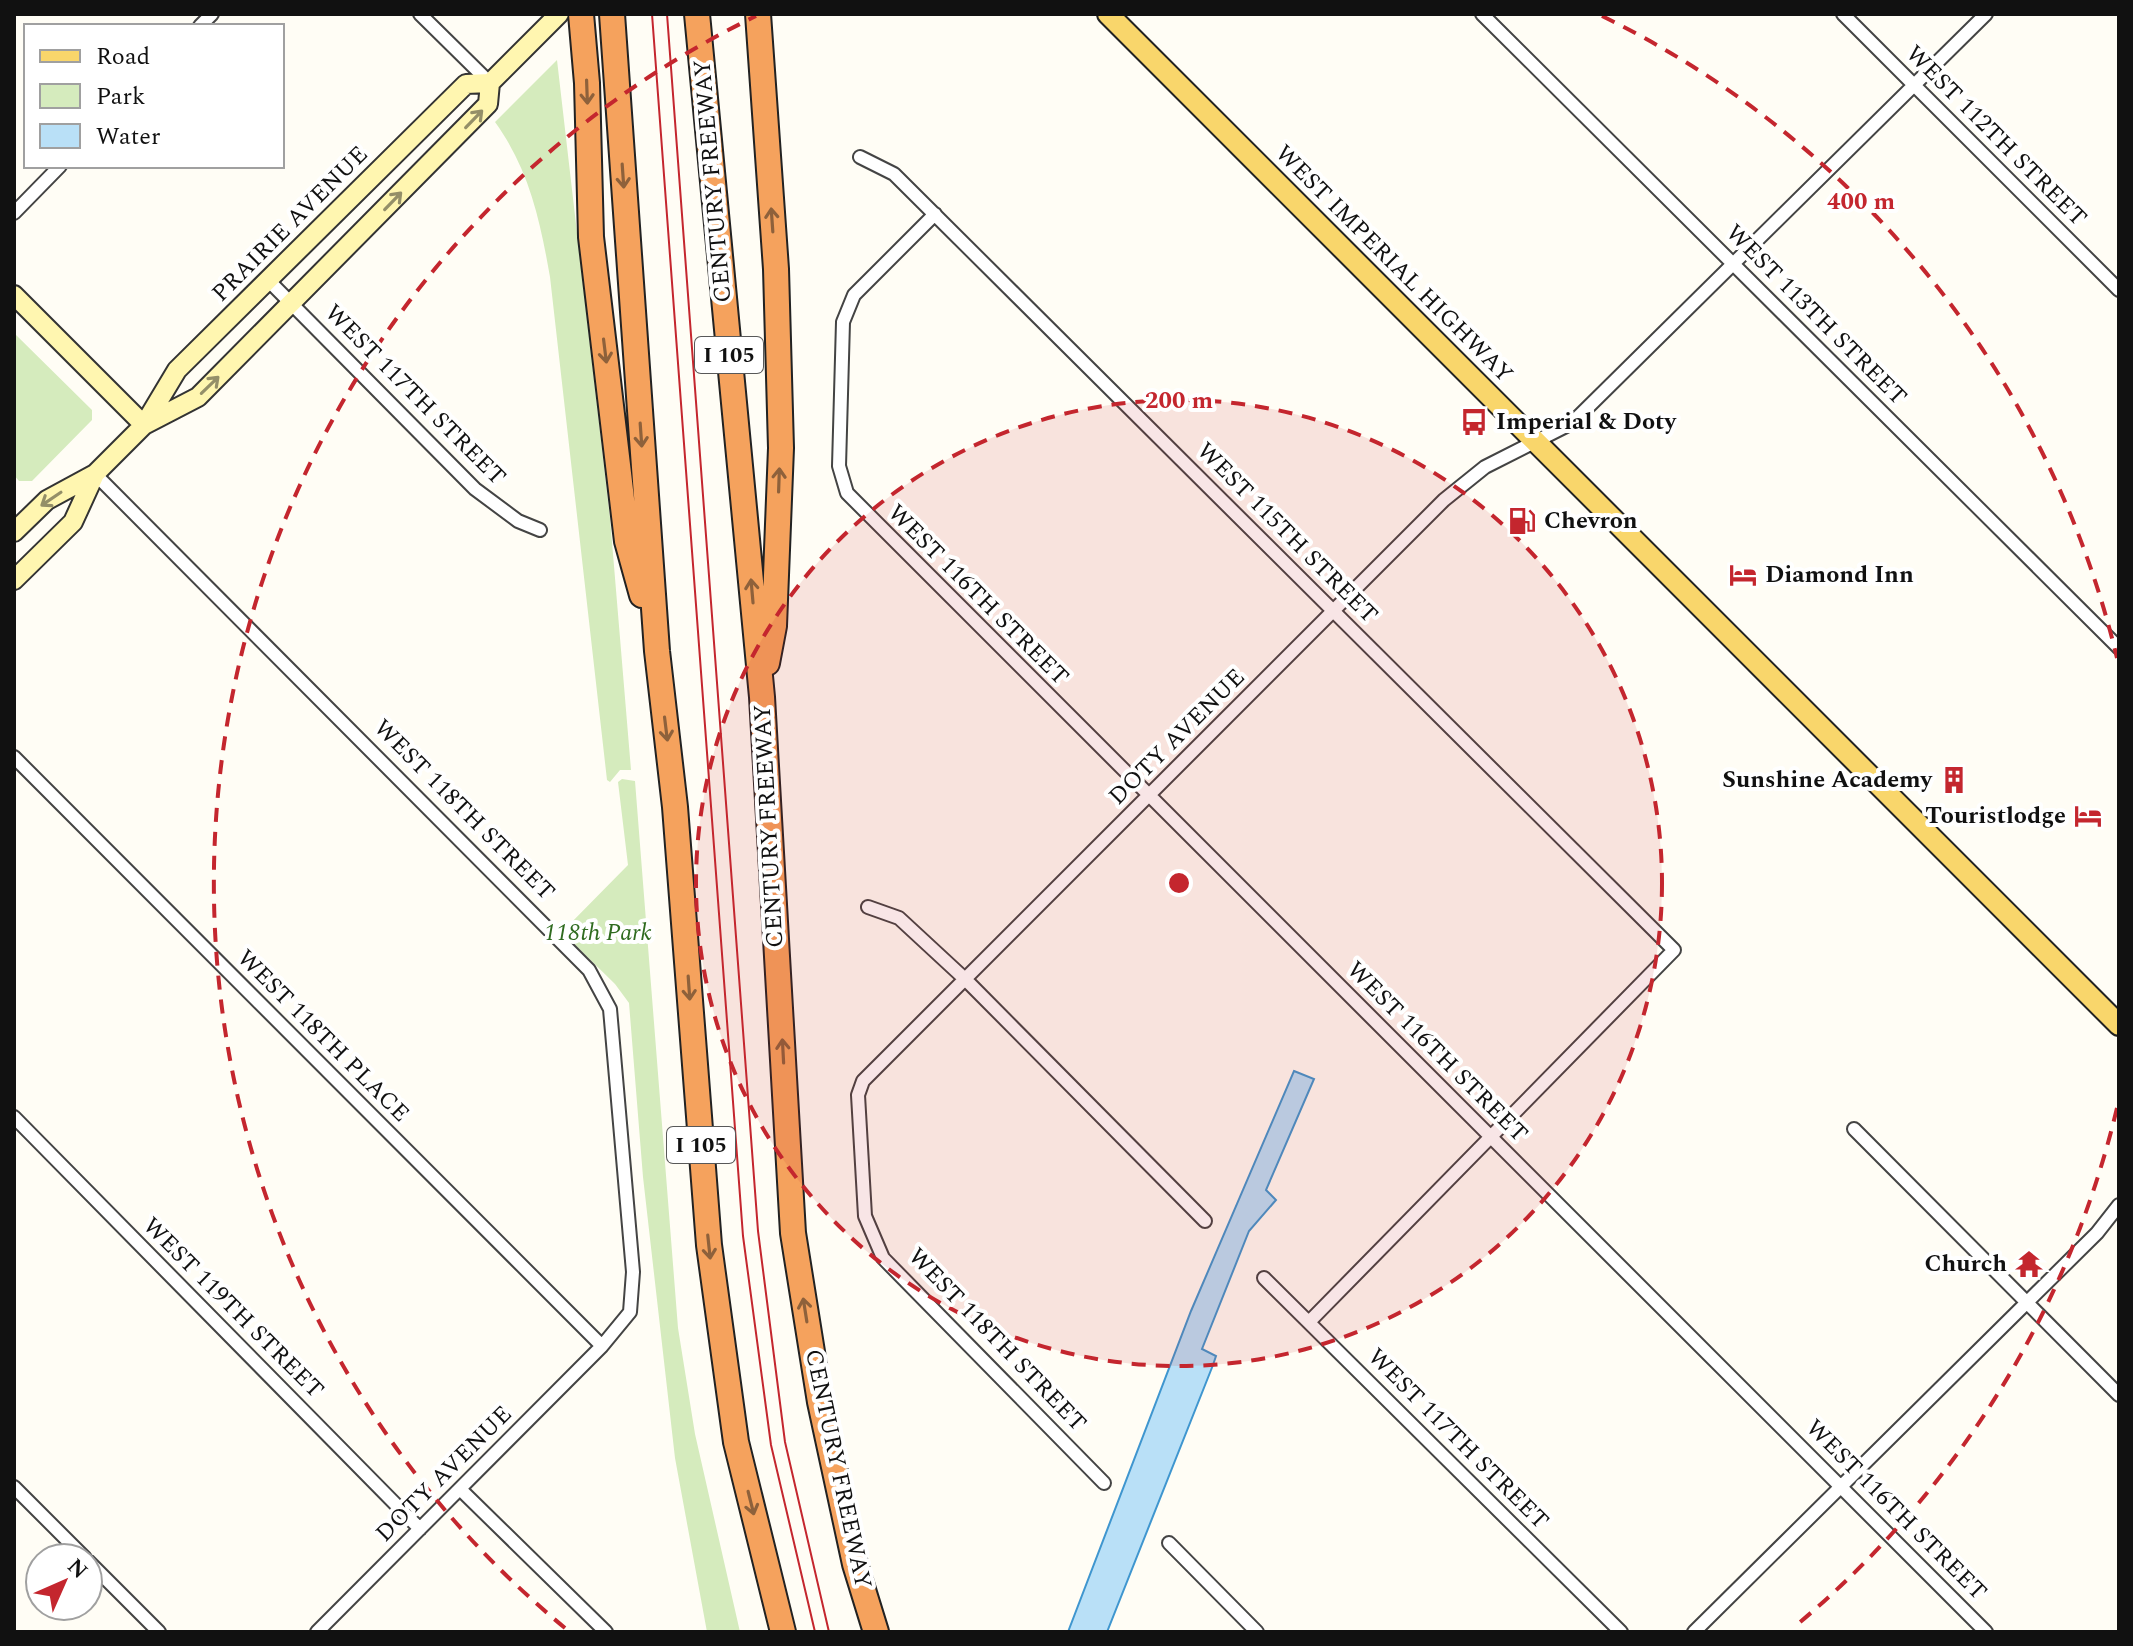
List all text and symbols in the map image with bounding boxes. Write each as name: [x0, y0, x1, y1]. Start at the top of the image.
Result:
legend: [24, 24, 284, 168]
street label: WEST 112TH STREET: [1897, 37, 2095, 235]
text: Road: [96, 39, 150, 75]
street label: CENTURY FREEWAY: [684, 58, 742, 304]
one-way arrow: [580, 78, 595, 105]
text: Park: [96, 79, 146, 115]
one-way arrow: [464, 109, 483, 129]
text: Water: [96, 119, 160, 155]
street label: WEST IMPERIAL HIGHWAY: [1267, 137, 1521, 391]
street label: PRAIRIE AVENUE: [204, 138, 376, 310]
one-way arrow: [616, 162, 631, 189]
text: 400 m: [1827, 184, 1895, 220]
one-way arrow: [384, 191, 403, 211]
one-way arrow: [765, 207, 780, 234]
street label: WEST 113TH STREET: [1717, 216, 1915, 414]
street label: WEST 117TH STREET: [316, 296, 514, 494]
road number: I 105: [695, 337, 763, 373]
one-way arrow: [598, 338, 613, 363]
one-way arrow: [200, 376, 219, 395]
text: 200 m: [1145, 383, 1213, 419]
place label: Imperial & Doty: [1496, 404, 1677, 440]
bus stop icon: Imperial & Doty: [1459, 407, 1489, 437]
one-way arrow: [634, 421, 649, 448]
street label: WEST 115TH STREET: [1188, 434, 1386, 632]
one-way arrow: [772, 467, 787, 494]
one-way arrow: [41, 491, 63, 507]
street label: WEST 116TH STREET: [879, 496, 1077, 694]
place label: Chevron: [1544, 503, 1638, 539]
fuel station icon: Chevron: [1507, 506, 1537, 536]
place label: Diamond Inn: [1765, 557, 1914, 593]
hotel icon: Diamond Inn: [1728, 560, 1758, 590]
one-way arrow: [744, 578, 759, 605]
street label: DOTY AVENUE: [1100, 660, 1254, 814]
street label: CENTURY FREEWAY: [745, 703, 793, 949]
street label: WEST 118TH STREET: [365, 711, 563, 909]
one-way arrow: [658, 715, 673, 742]
place label: Sunshine Academy: [1722, 762, 1934, 798]
building icon: Sunshine Academy: [1939, 765, 1969, 795]
place label: Touristlodge: [1925, 798, 2066, 834]
hotel icon: Touristlodge: [2073, 801, 2103, 831]
centre of rings: [1165, 869, 1193, 897]
park label: 118th Park: [544, 915, 652, 951]
street label: WEST 118TH PLACE: [228, 941, 418, 1131]
street label: WEST 116TH STREET: [1338, 953, 1536, 1151]
one-way arrow: [682, 974, 697, 1001]
one-way arrow: [775, 1038, 790, 1065]
road number: I 105: [667, 1127, 735, 1163]
street label: WEST 119TH STREET: [134, 1209, 332, 1407]
one-way arrow: [702, 1233, 717, 1260]
street label: WEST 118TH STREET: [899, 1240, 1095, 1440]
place label: Church: [1924, 1246, 2007, 1282]
temple icon: Church: [2014, 1249, 2044, 1279]
one-way arrow: [797, 1298, 812, 1323]
street label: WEST 117TH STREET: [1359, 1340, 1557, 1538]
street label: CENTURY FREEWAY: [795, 1346, 881, 1592]
street label: DOTY AVENUE: [367, 1397, 521, 1551]
street label: WEST 116TH STREET: [1797, 1411, 1995, 1609]
one-way arrow: [744, 1490, 759, 1516]
north arrow: [24, 1542, 104, 1622]
text: N: [59, 1551, 95, 1587]

